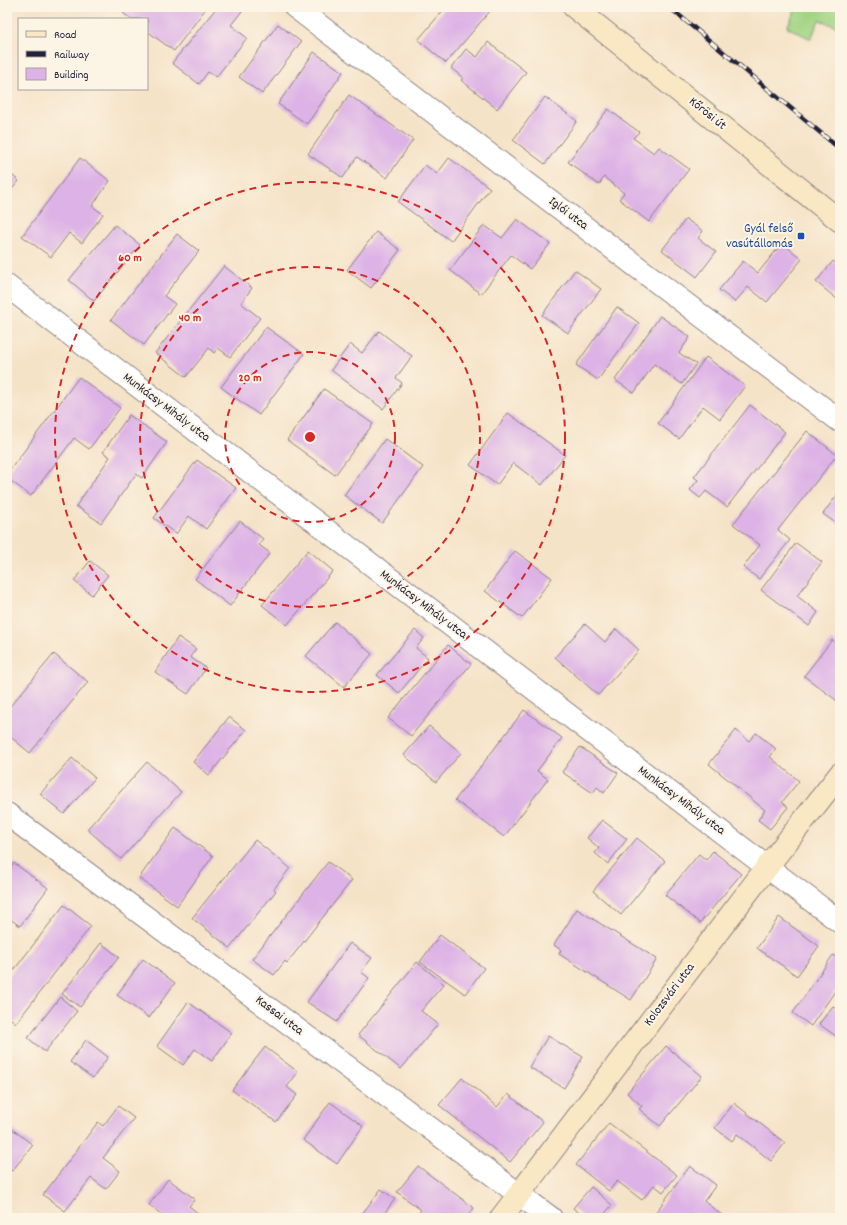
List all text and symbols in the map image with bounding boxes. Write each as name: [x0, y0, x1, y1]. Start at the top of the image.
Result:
legend: [18, 18, 148, 90]
text: Road: [54, 27, 76, 44]
text: Railway: [54, 47, 90, 64]
text: Building: [54, 67, 89, 84]
street label: Kőrösi út: [684, 93, 730, 135]
street label: Iglói utca: [544, 193, 593, 236]
place label: Gyál felső vasútállomás: [726, 220, 793, 254]
marker: Gyál felső vasútállomás: [796, 231, 806, 241]
text: 60 m: [118, 250, 142, 267]
text: 40 m: [179, 310, 201, 327]
street label: Munkácsy Mihály utca: [118, 369, 215, 448]
text: 20 m: [239, 370, 261, 387]
centre of rings: [303, 430, 317, 444]
street label: Munkácsy Mihály utca: [375, 566, 472, 645]
street label: Munkácsy Mihály utca: [633, 762, 730, 841]
street label: Kolozsvári utca: [640, 959, 701, 1031]
street label: Kassai utca: [251, 991, 308, 1041]

